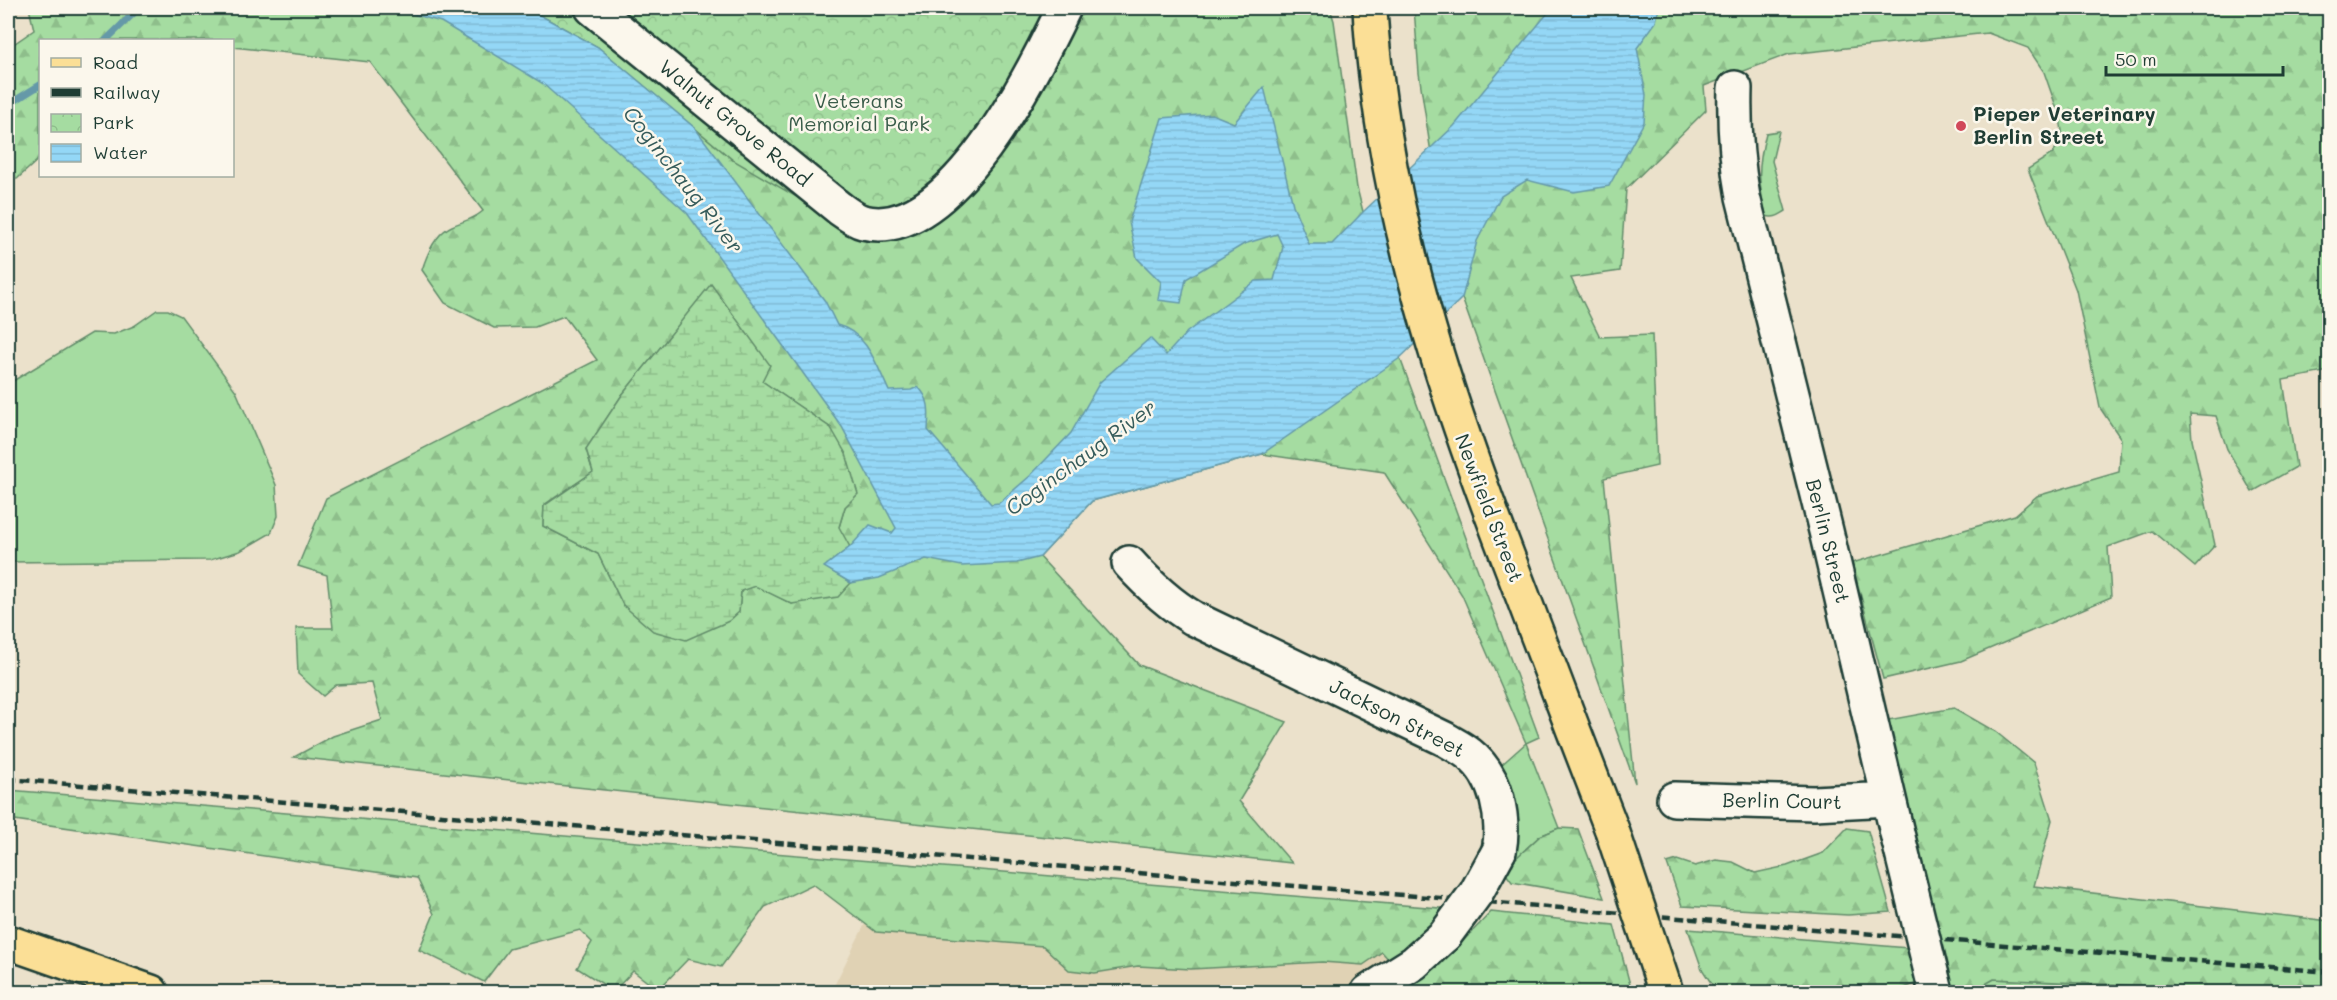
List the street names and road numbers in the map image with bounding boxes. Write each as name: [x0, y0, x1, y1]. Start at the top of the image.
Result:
street label: Walnut Grove Road: [654, 53, 817, 192]
street label: Newfield Street: [1450, 430, 1530, 585]
street label: Berlin Street: [1801, 476, 1857, 606]
street label: Jackson Street: [1325, 672, 1470, 762]
street label: Berlin Court: [1722, 786, 1842, 814]

